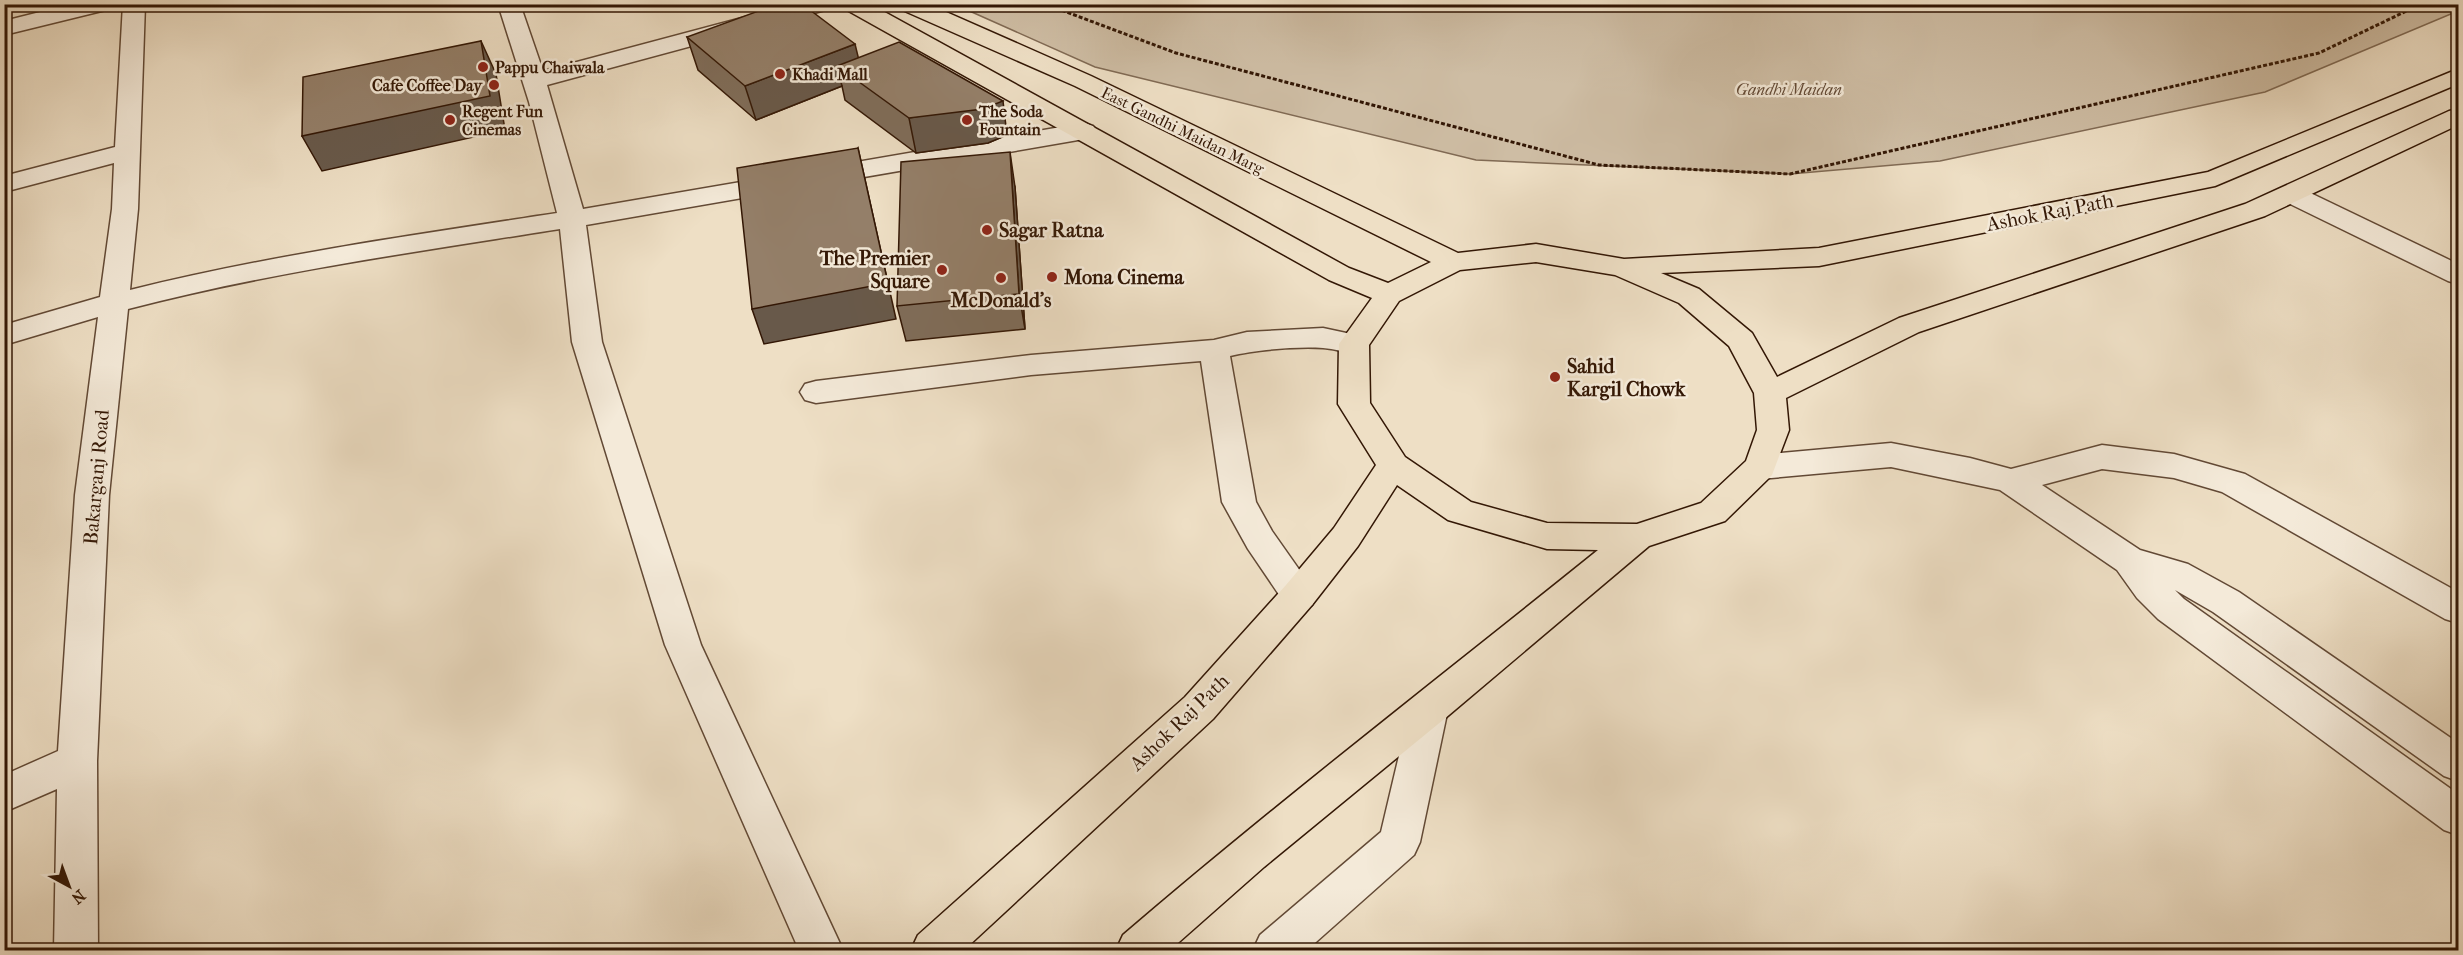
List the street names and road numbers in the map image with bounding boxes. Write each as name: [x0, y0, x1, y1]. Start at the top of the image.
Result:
street label: East Gandhi Maidan Marg: [1098, 83, 1268, 178]
street label: Ashok Raj Path: [1984, 189, 2116, 236]
street label: Bakarganj Road: [79, 407, 114, 546]
street label: Ashok Raj Path: [1124, 669, 1234, 776]

